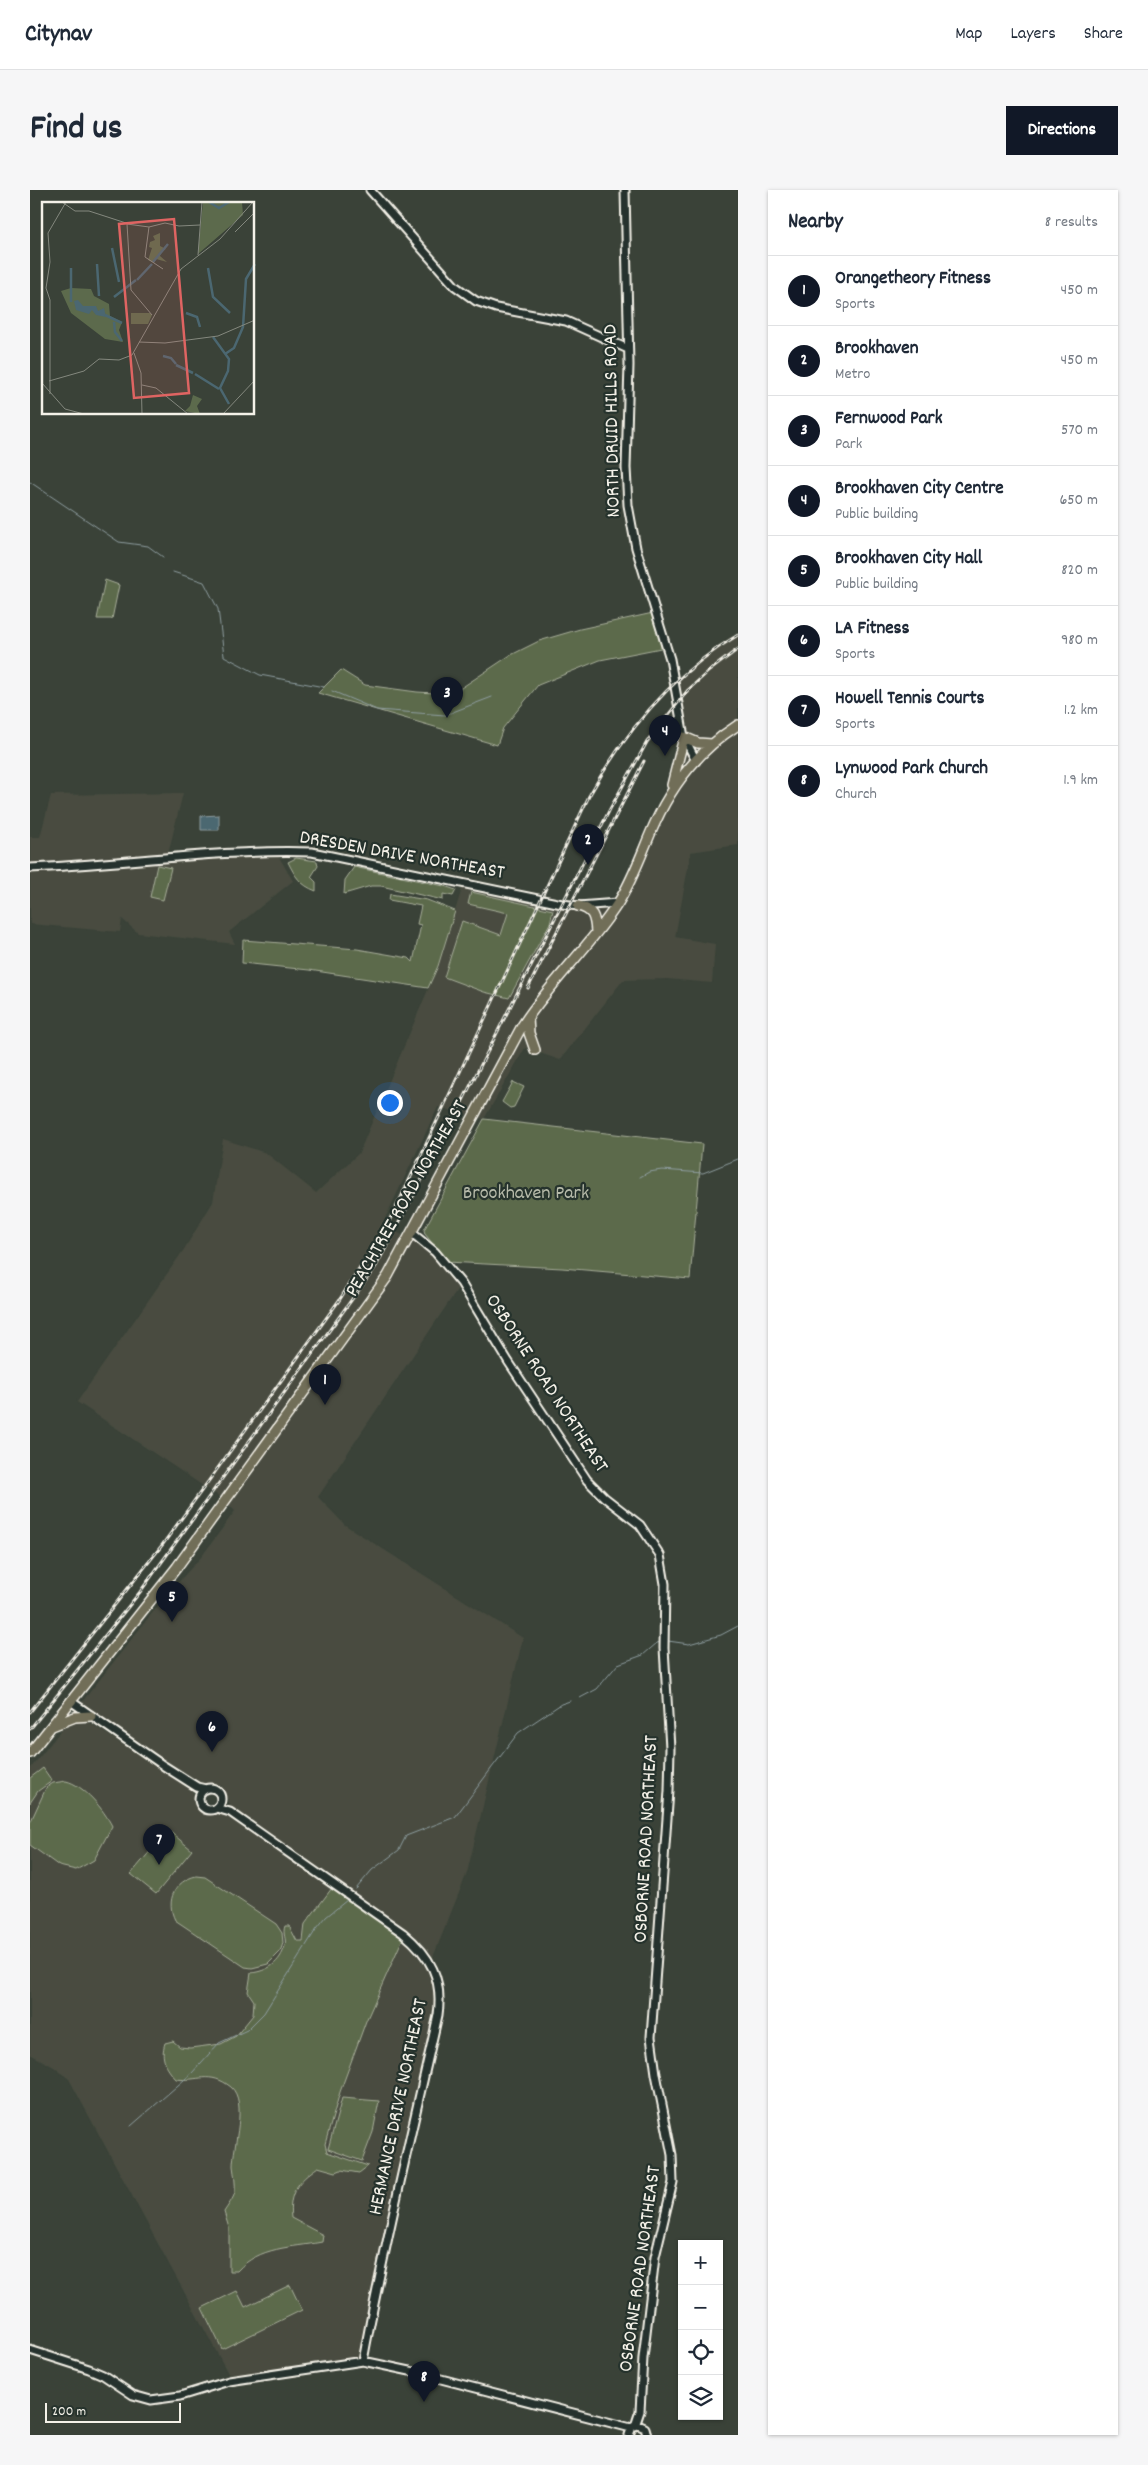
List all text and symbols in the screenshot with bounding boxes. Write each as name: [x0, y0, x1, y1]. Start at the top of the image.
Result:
text: Citynav: [25, 18, 92, 52]
text: Map: [955, 22, 982, 47]
text: Layers: [1010, 22, 1056, 47]
text: Share: [1084, 22, 1123, 47]
text: Find us: [30, 105, 122, 155]
button: Directions: [1006, 106, 1118, 155]
inset map: [42, 202, 255, 415]
text: Nearby: [788, 208, 843, 238]
text: 8 results: [1045, 211, 1098, 234]
text: Orangetheory Fitness: [835, 266, 991, 293]
text: 1: [802, 279, 806, 302]
text: 450 m: [1061, 279, 1098, 302]
text: Sports: [835, 293, 875, 316]
street label: NORTH DRUID HILLS ROAD: [597, 324, 629, 518]
text: Brookhaven: [835, 336, 918, 363]
text: 2: [801, 349, 808, 372]
text: 450 m: [1061, 349, 1098, 372]
text: Metro: [835, 363, 870, 386]
text: Fernwood Park: [835, 406, 942, 433]
text: 3: [800, 419, 808, 442]
text: 570 m: [1061, 419, 1098, 442]
text: Park: [835, 433, 862, 456]
text: Brookhaven City Centre: [835, 476, 1004, 503]
text: 4: [801, 489, 807, 512]
text: 650 m: [1059, 489, 1098, 512]
text: Public building: [835, 503, 918, 526]
text: Brookhaven City Hall: [835, 546, 982, 573]
text: 5: [800, 559, 808, 582]
text: 820 m: [1061, 559, 1098, 582]
text: Public building: [835, 573, 918, 596]
text: LA Fitness: [835, 616, 910, 643]
text: 6: [800, 629, 808, 652]
text: 980 m: [1061, 629, 1098, 652]
text: Sports: [835, 643, 875, 666]
pin: 3: [431, 677, 463, 718]
text: Howell Tennis Courts: [835, 686, 985, 713]
text: 7: [801, 699, 807, 722]
text: 1.2 km: [1064, 699, 1098, 722]
text: Sports: [835, 713, 875, 736]
pin: 4: [649, 715, 681, 756]
text: Lynwood Park Church: [835, 756, 988, 783]
text: 8: [801, 769, 807, 792]
text: 1.9 km: [1063, 769, 1098, 792]
text: Church: [835, 783, 877, 806]
street label: DRESDEN DRIVE NORTHEAST: [297, 824, 507, 888]
pin: 2: [572, 824, 604, 865]
your location: [377, 1090, 403, 1116]
street label: PEACHTREE ROAD NORTHEAST: [339, 1095, 475, 1303]
park label: Brookhaven Park: [463, 1180, 589, 1208]
street label: OSBORNE ROAD NORTHEAST: [478, 1289, 614, 1479]
pin: 1: [309, 1364, 341, 1405]
pin: 5: [156, 1581, 188, 1622]
pin: 6: [196, 1711, 228, 1752]
street label: OSBORNE ROAD NORTHEAST: [628, 1735, 666, 1943]
pin: 7: [143, 1824, 175, 1865]
street label: HERMANCE DRIVE NORTHEAST: [362, 1996, 436, 2218]
street label: OSBORNE ROAD NORTHEAST: [613, 2164, 669, 2374]
map controls: [678, 2240, 723, 2420]
button: +: [678, 2240, 723, 2285]
button: −: [678, 2285, 723, 2330]
button: locate: [678, 2330, 723, 2375]
pin: 8: [408, 2361, 440, 2402]
button: layers: [678, 2375, 723, 2420]
scale bar: [45, 2400, 181, 2423]
text: 200 m: [52, 2402, 86, 2422]

